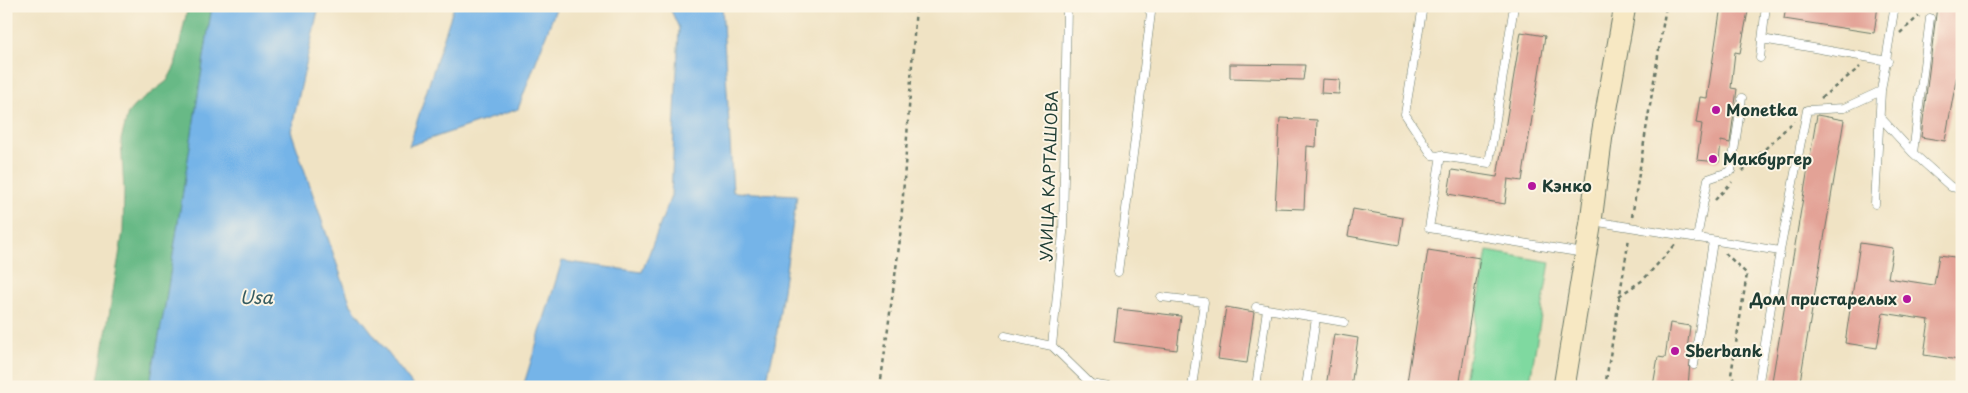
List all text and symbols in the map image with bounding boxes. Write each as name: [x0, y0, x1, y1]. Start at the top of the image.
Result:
street label: УЛИЦА КАРТАШОВА: [1033, 90, 1063, 262]
place label: Monetka: [1726, 97, 1798, 121]
marker: Monetka: [1710, 104, 1722, 116]
place label: Макбургер: [1723, 146, 1812, 170]
marker: Макбургер: [1707, 153, 1719, 165]
place label: Кэнко: [1542, 173, 1592, 197]
marker: Кэнко: [1526, 180, 1538, 192]
water label: Usa: [239, 283, 273, 310]
place label: Дом пристарелых: [1749, 286, 1897, 310]
marker: Дом пристарелых: [1901, 293, 1913, 305]
place label: Sberbank: [1685, 338, 1763, 362]
marker: Sberbank: [1669, 345, 1681, 357]

